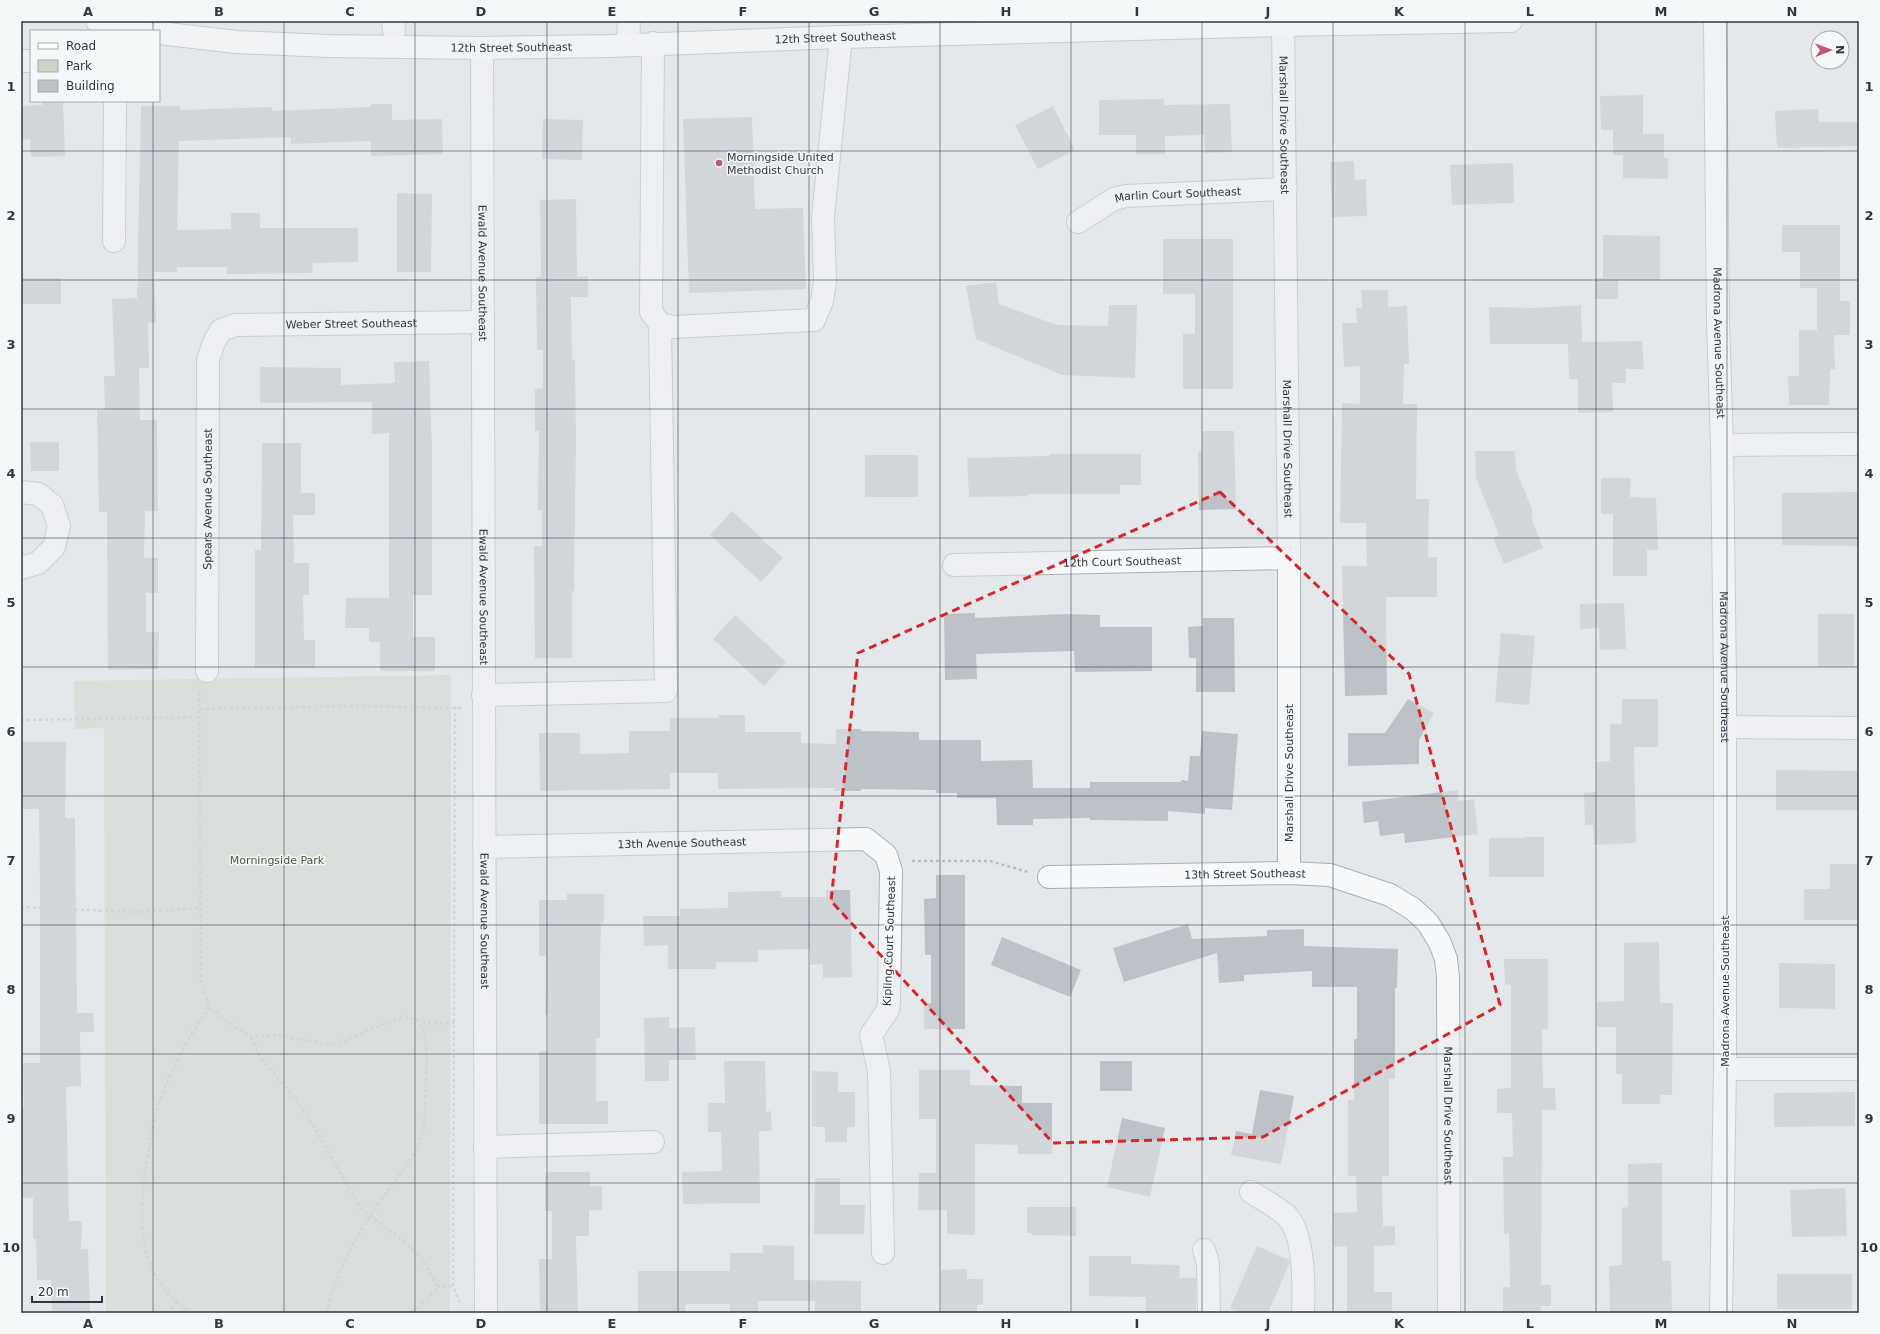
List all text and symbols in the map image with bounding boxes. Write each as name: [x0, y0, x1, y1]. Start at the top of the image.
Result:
text: A: [83, 4, 93, 19]
text: B: [214, 4, 224, 19]
text: C: [345, 4, 355, 19]
text: D: [476, 4, 487, 19]
text: E: [608, 4, 616, 19]
text: F: [739, 4, 747, 19]
text: G: [869, 4, 879, 19]
text: H: [1001, 4, 1011, 19]
text: I: [1135, 4, 1139, 19]
text: J: [1265, 4, 1270, 19]
text: K: [1394, 4, 1405, 19]
text: L: [1526, 4, 1534, 19]
text: M: [1655, 4, 1667, 19]
text: N: [1787, 4, 1797, 19]
street label: 12th Street Southeast: [774, 29, 897, 47]
legend: [30, 30, 160, 102]
north arrow: [1810, 30, 1850, 70]
text: Road: [66, 39, 96, 53]
street label: 12th Street Southeast: [451, 41, 573, 55]
text: N: [1833, 45, 1846, 55]
street label: Marshall Drive Southeast: [1276, 56, 1291, 195]
text: Park: [66, 59, 92, 73]
text: 1: [6, 79, 16, 94]
text: Building: [66, 79, 115, 93]
text: 1: [1864, 79, 1874, 94]
place label: Morningside United Methodist Church: [727, 151, 834, 177]
marker: Morningside United Methodist Church: [714, 158, 724, 168]
street label: Marlin Court Southeast: [1113, 185, 1242, 206]
street label: Ewald Avenue Southeast: [475, 205, 489, 342]
text: 2: [6, 208, 16, 223]
text: 2: [1864, 208, 1874, 223]
street label: Madrona Avenue Southeast: [1710, 267, 1727, 420]
street label: Weber Street Southeast: [286, 317, 418, 331]
text: 3: [6, 337, 16, 352]
text: 3: [1864, 337, 1874, 352]
street label: Marshall Drive Southeast: [1280, 380, 1295, 519]
street label: Spears Avenue Southeast: [201, 428, 215, 570]
text: 4: [6, 466, 16, 481]
text: 4: [1864, 466, 1874, 481]
street label: Ewald Avenue Southeast: [477, 529, 490, 666]
street label: 12th Court Southeast: [1063, 554, 1182, 570]
street label: Madrona Avenue Southeast: [1717, 591, 1731, 743]
text: 5: [6, 595, 16, 610]
text: 5: [1864, 595, 1874, 610]
street label: Marshall Drive Southeast: [1283, 703, 1296, 842]
text: 6: [6, 724, 16, 739]
text: 6: [1864, 724, 1874, 739]
street label: 13th Avenue Southeast: [617, 835, 747, 851]
text: 7: [6, 853, 16, 868]
street label: Ewald Avenue Southeast: [478, 853, 491, 990]
text: 7: [1864, 853, 1874, 868]
park label: Morningside Park: [230, 854, 325, 867]
street label: 13th Street Southeast: [1184, 867, 1307, 882]
street label: Kipling Court Southeast: [881, 875, 898, 1006]
street label: Madrona Avenue Southeast: [1719, 915, 1732, 1067]
text: 8: [6, 982, 16, 997]
text: 8: [1864, 982, 1874, 997]
street label: Marshall Drive Southeast: [1441, 1047, 1455, 1186]
text: 9: [6, 1111, 16, 1126]
text: 9: [1864, 1111, 1874, 1126]
text: 10: [2, 1240, 20, 1255]
text: 10: [1860, 1240, 1878, 1255]
scale bar: [32, 1278, 102, 1304]
text: 20 m: [38, 1285, 69, 1299]
text: A: [83, 1316, 93, 1331]
text: B: [214, 1316, 224, 1331]
text: C: [345, 1316, 355, 1331]
text: D: [476, 1316, 487, 1331]
text: E: [608, 1316, 616, 1331]
text: F: [739, 1316, 747, 1331]
text: G: [869, 1316, 879, 1331]
text: H: [1001, 1316, 1011, 1331]
text: I: [1135, 1316, 1139, 1331]
text: J: [1265, 1316, 1270, 1331]
text: K: [1394, 1316, 1405, 1331]
text: L: [1526, 1316, 1534, 1331]
text: M: [1655, 1316, 1667, 1331]
text: N: [1787, 1316, 1797, 1331]

